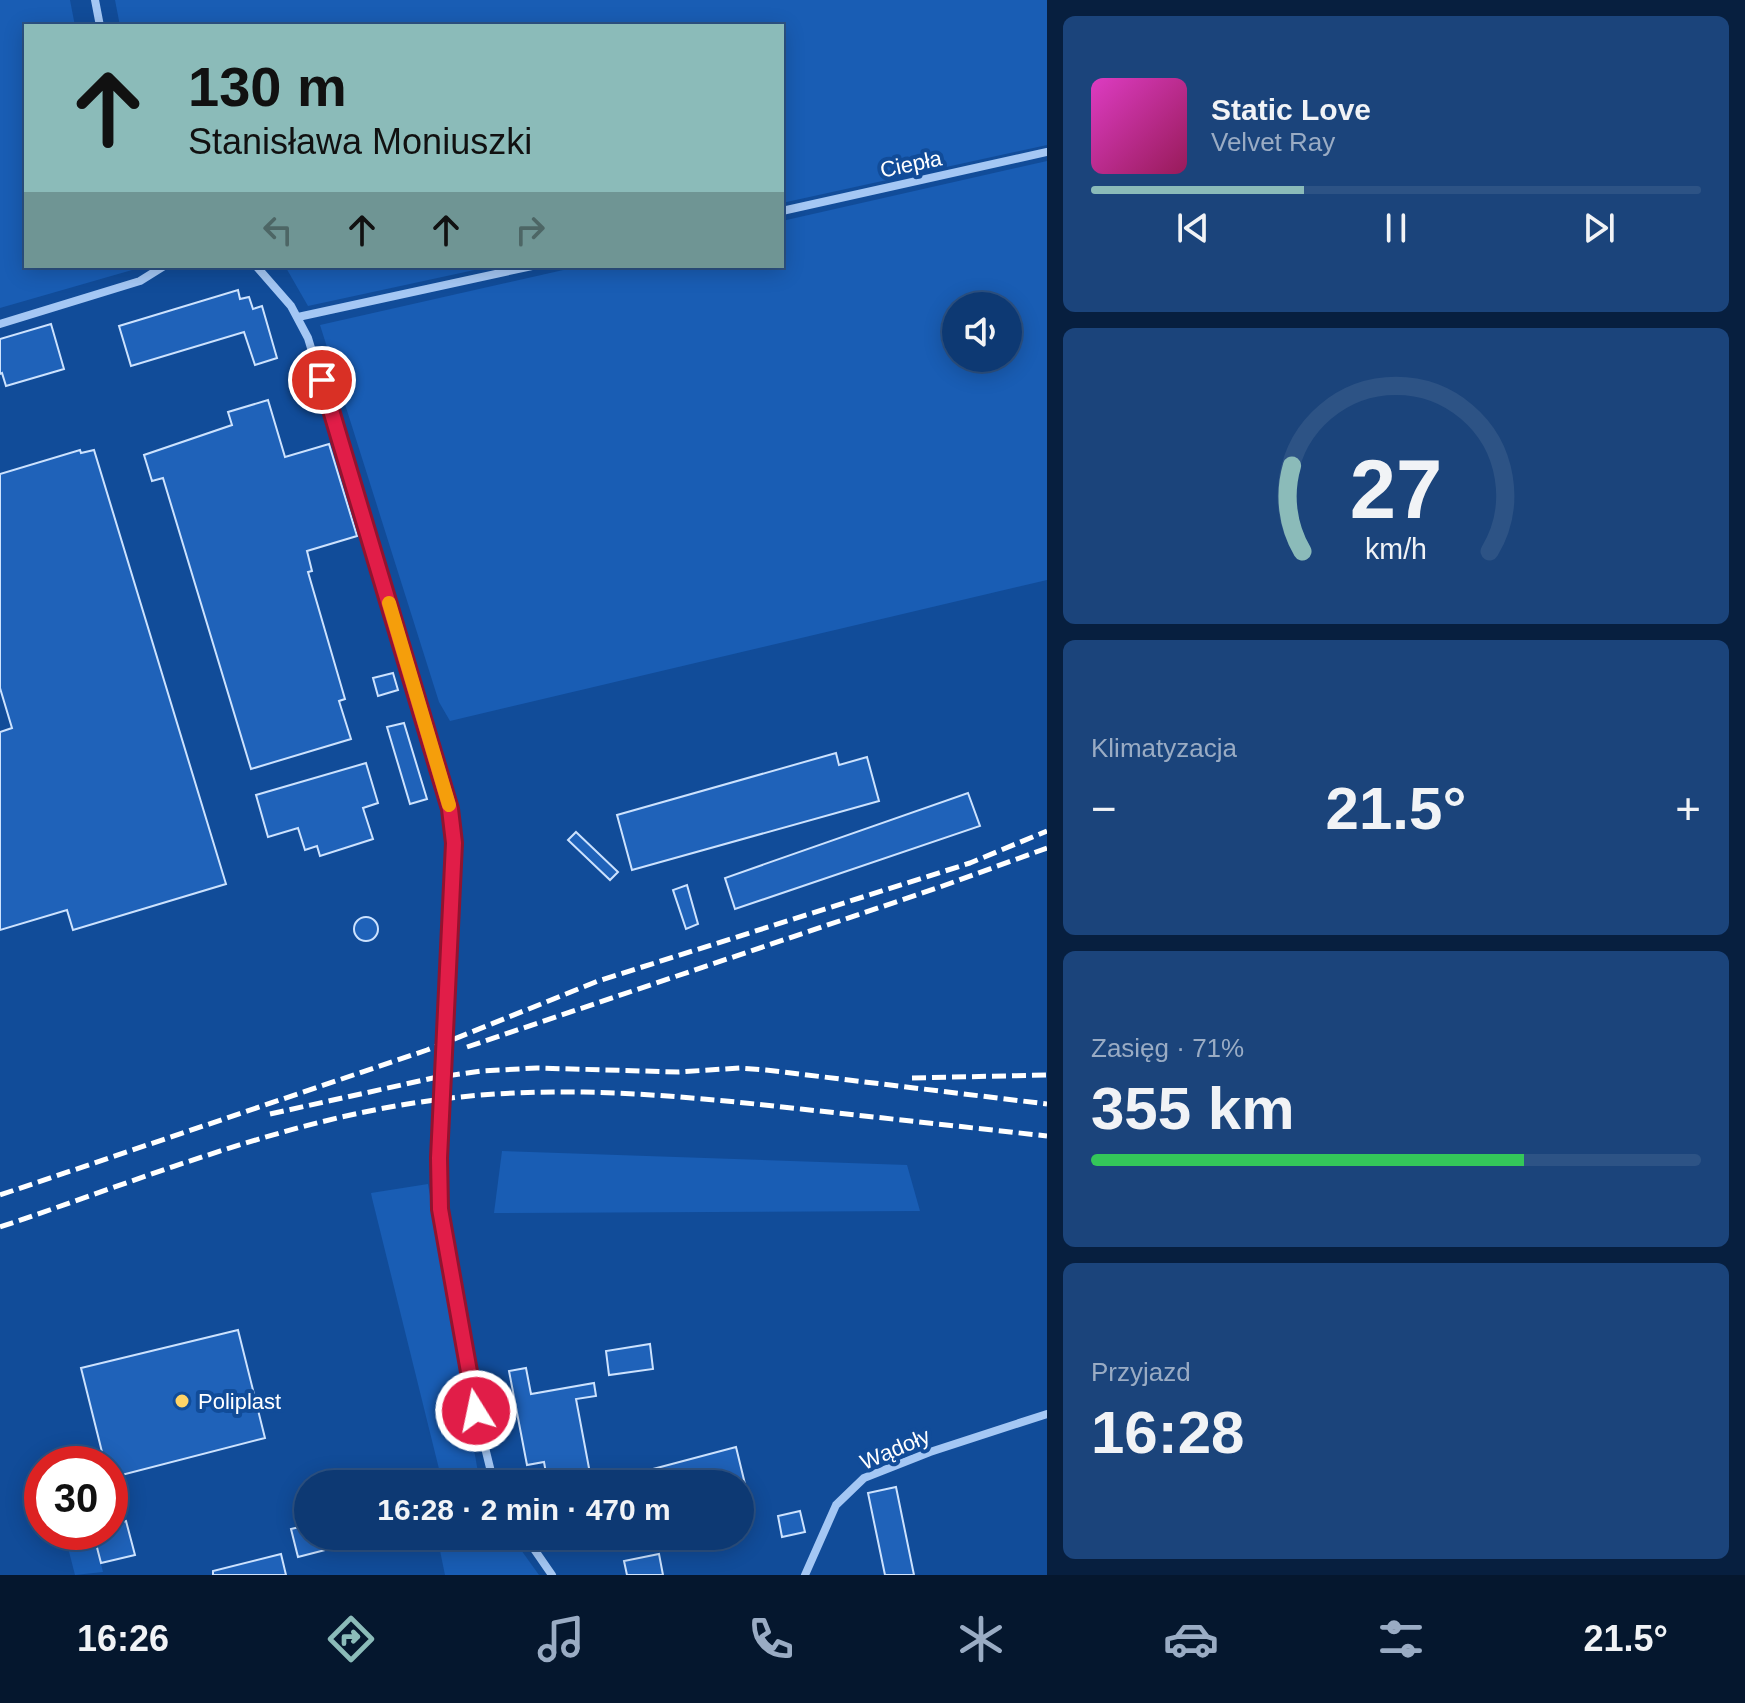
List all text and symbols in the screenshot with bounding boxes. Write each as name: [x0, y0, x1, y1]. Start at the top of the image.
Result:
text: 130 m: [188, 55, 347, 118]
icon: ahead: [56, 56, 160, 160]
text: Static Love: [1211, 93, 1371, 126]
text: Stanisława Moniuszki: [188, 121, 532, 162]
text: Velvet Ray: [1211, 127, 1335, 157]
street label: Ciepła: [878, 145, 945, 183]
icon: previous: [1171, 206, 1215, 250]
icon: pause: [1374, 206, 1418, 250]
icon: next: [1577, 206, 1621, 250]
icon: left: [256, 208, 300, 252]
icon: ahead: [340, 208, 384, 252]
icon: ahead: [424, 208, 468, 252]
icon: right: [508, 208, 552, 252]
map controls: [942, 292, 1022, 372]
button: sound: [942, 292, 1022, 372]
pin: [288, 346, 356, 414]
icon: arrive: [300, 358, 344, 402]
text: 27: [1350, 442, 1442, 535]
text: km/h: [1365, 533, 1427, 565]
text: Klimatyzacja: [1091, 733, 1237, 763]
text: 21.5°: [1326, 775, 1466, 842]
text: −: [1091, 784, 1117, 833]
text: +: [1675, 784, 1701, 833]
text: Zasięg · 71%: [1091, 1033, 1244, 1063]
text: 355 km: [1091, 1075, 1295, 1142]
text: Przyjazd: [1091, 1357, 1191, 1387]
position arrow: [434, 1369, 518, 1453]
place label: Poliplast: [198, 1389, 281, 1414]
marker: Poliplast: [173, 1392, 191, 1410]
text: 16:28: [1091, 1399, 1244, 1466]
street label: Wądoły: [856, 1423, 934, 1475]
speed limit sign: 30: [24, 1446, 128, 1550]
text: 16:28 · 2 min · 470 m: [377, 1493, 671, 1526]
icon: directions: [323, 1611, 379, 1667]
icon: music: [533, 1611, 589, 1667]
icon: phone: [743, 1611, 799, 1667]
icon: climate: [953, 1611, 1009, 1667]
icon: car: [1163, 1611, 1219, 1667]
icon: filters: [1373, 1611, 1429, 1667]
text: 16:26: [77, 1618, 169, 1659]
text: 21.5°: [1583, 1618, 1668, 1659]

